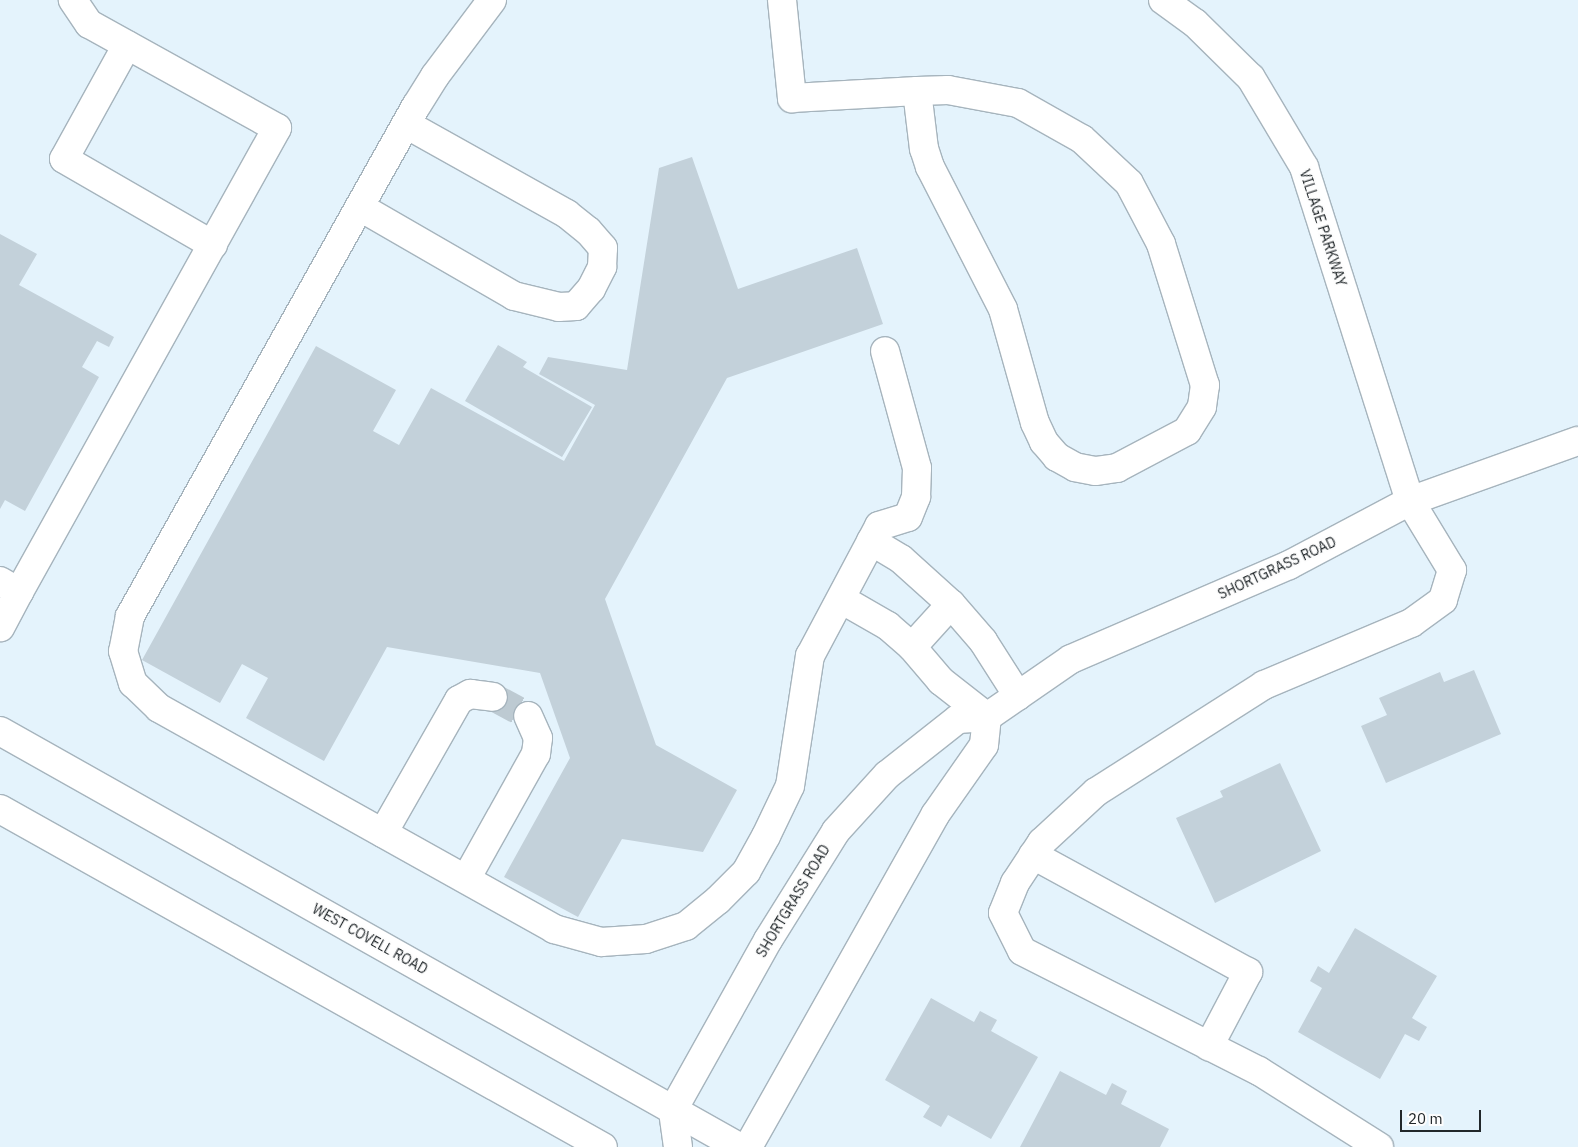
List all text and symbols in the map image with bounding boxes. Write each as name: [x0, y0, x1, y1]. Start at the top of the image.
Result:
street label: VILLAGE PARKWAY: [1296, 167, 1350, 289]
street label: SHORTGRASS ROAD: [1215, 533, 1339, 603]
street label: SHORTGRASS ROAD: [753, 842, 833, 960]
street label: WEST COVELL ROAD: [309, 900, 431, 978]
scale bar: [1403, 1100, 1484, 1132]
text: 20 m: [1408, 1109, 1443, 1128]

